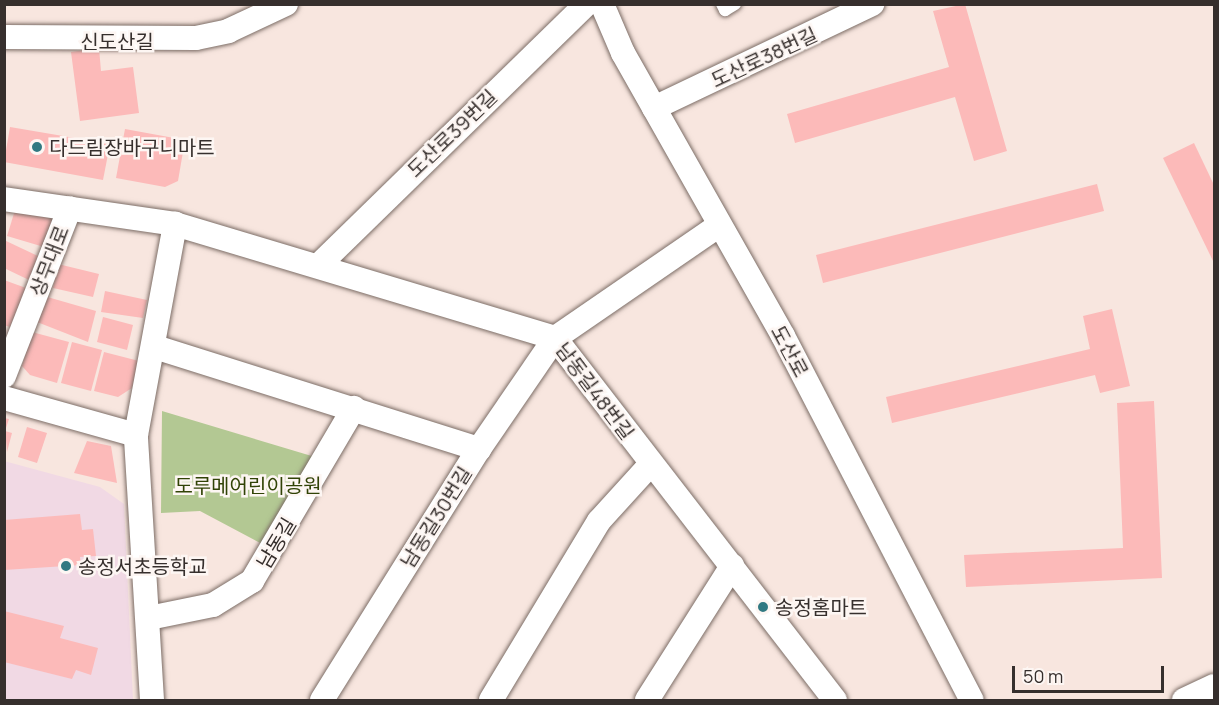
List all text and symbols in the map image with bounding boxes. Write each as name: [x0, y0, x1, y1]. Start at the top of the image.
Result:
street label: 도산로38번길: [707, 22, 821, 92]
street label: 신도산길: [80, 29, 154, 53]
street label: 도산로39번길: [402, 84, 502, 182]
place label: 다드림장바구니마트: [49, 135, 215, 159]
marker: 다드림장바구니마트: [30, 140, 44, 154]
street label: 상무대로: [25, 222, 73, 300]
street label: 도산로: [766, 321, 814, 381]
street label: 남동길48번길: [551, 338, 639, 444]
street label: 남동길30번길: [395, 462, 477, 572]
park label: 도루메어린이공원: [174, 473, 322, 497]
street label: 남동길: [251, 513, 301, 573]
place label: 송정서초등학교: [78, 554, 207, 578]
marker: 송정서초등학교: [59, 559, 73, 573]
place label: 송정홈마트: [775, 595, 867, 619]
marker: 송정홈마트: [756, 600, 770, 614]
scale bar: [1015, 654, 1166, 692]
text: 50 m: [1023, 664, 1063, 688]

